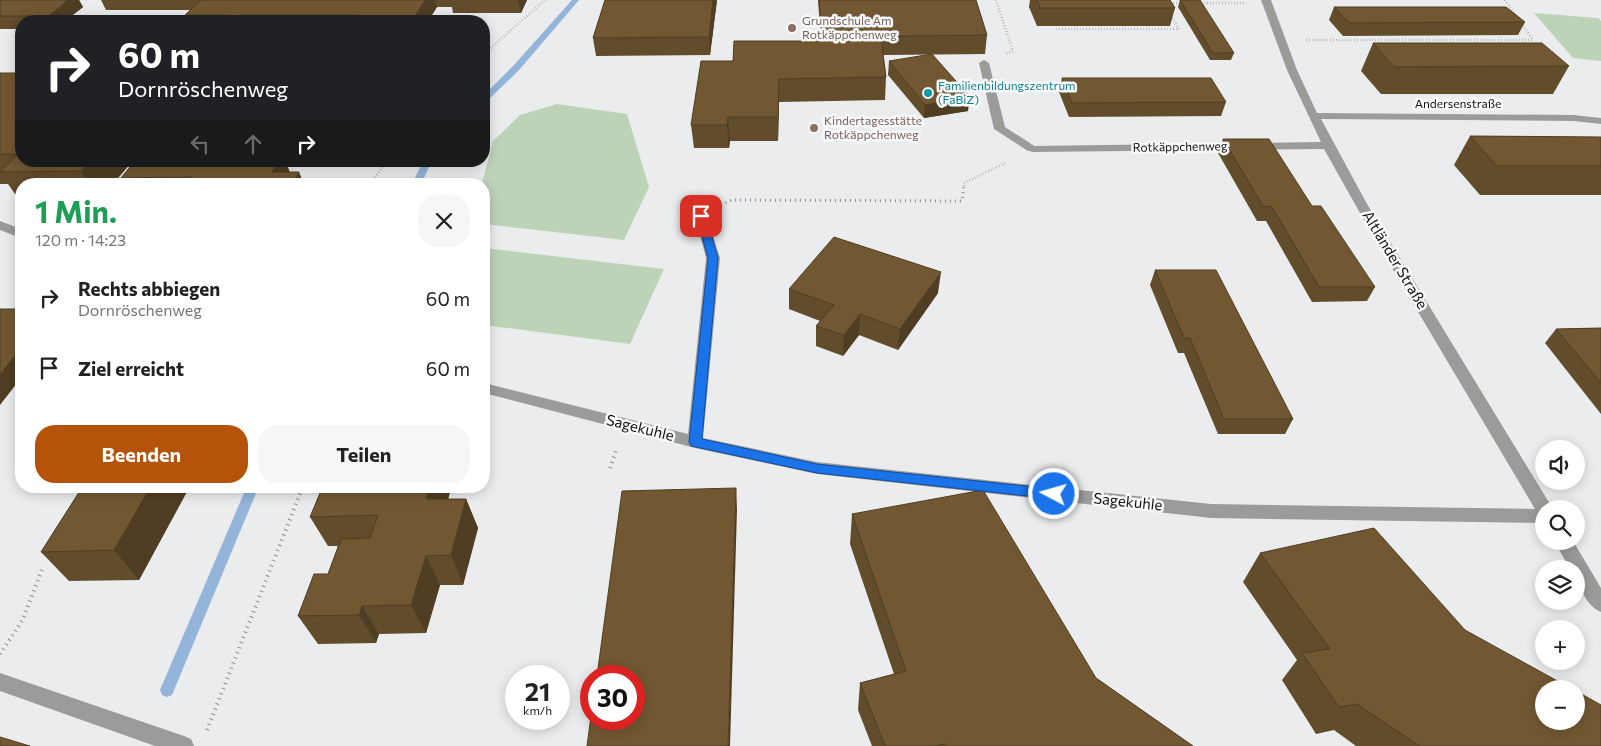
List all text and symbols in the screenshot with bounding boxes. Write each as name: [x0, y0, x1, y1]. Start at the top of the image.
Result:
place label: Grundschule Am Rotkäppchenweg: [802, 13, 897, 41]
marker: Grundschule Am Rotkäppchenweg: [786, 22, 798, 34]
text: 60 m: [118, 32, 200, 75]
icon: right: [35, 35, 100, 100]
text: Dornröschenweg: [118, 75, 288, 102]
place label: Familienbildungszentrum (FaBiZ): [938, 78, 1076, 106]
marker: Familienbildungszentrum (FaBiZ): [922, 87, 934, 99]
street label: Andersenstraße: [1415, 96, 1501, 110]
place label: Kindertagesstätte Rotkäppchenweg: [824, 113, 922, 141]
marker: Kindertagesstätte Rotkäppchenweg: [808, 122, 820, 134]
icon: left: [186, 130, 214, 158]
icon: ahead: [239, 130, 267, 158]
icon: right: [292, 130, 320, 158]
street label: Rotkäppchenweg: [1133, 138, 1228, 154]
text: 1 Min.: [35, 192, 117, 229]
button: close: [418, 195, 470, 247]
pin: [680, 195, 722, 237]
icon: arrive: [687, 202, 715, 230]
street label: Altländer Straße: [1359, 207, 1432, 312]
text: 120 m · 14:23: [35, 230, 126, 249]
text: Rechts abbiegen: [78, 277, 220, 300]
icon: right: [35, 284, 63, 312]
text: 60 m: [426, 287, 470, 310]
text: Dornröschenweg: [78, 300, 202, 319]
icon: arrive: [35, 354, 63, 382]
text: Ziel erreicht: [78, 357, 184, 380]
text: 60 m: [426, 357, 470, 380]
street label: Sagekuhle: [604, 410, 676, 444]
button: Beenden: [35, 425, 248, 483]
button: Teilen: [258, 425, 470, 483]
map controls: [1535, 440, 1585, 730]
button: sound: [1535, 440, 1585, 490]
position arrow: [1027, 467, 1079, 519]
street label: Sagekuhle: [1093, 488, 1164, 514]
button: search: [1535, 500, 1585, 550]
button: layers: [1535, 560, 1585, 610]
button: +: [1535, 620, 1585, 670]
speed limit sign: 30: [580, 665, 645, 730]
text: 21: [525, 676, 550, 706]
button: −: [1535, 680, 1585, 730]
text: km/h: [523, 703, 552, 717]

